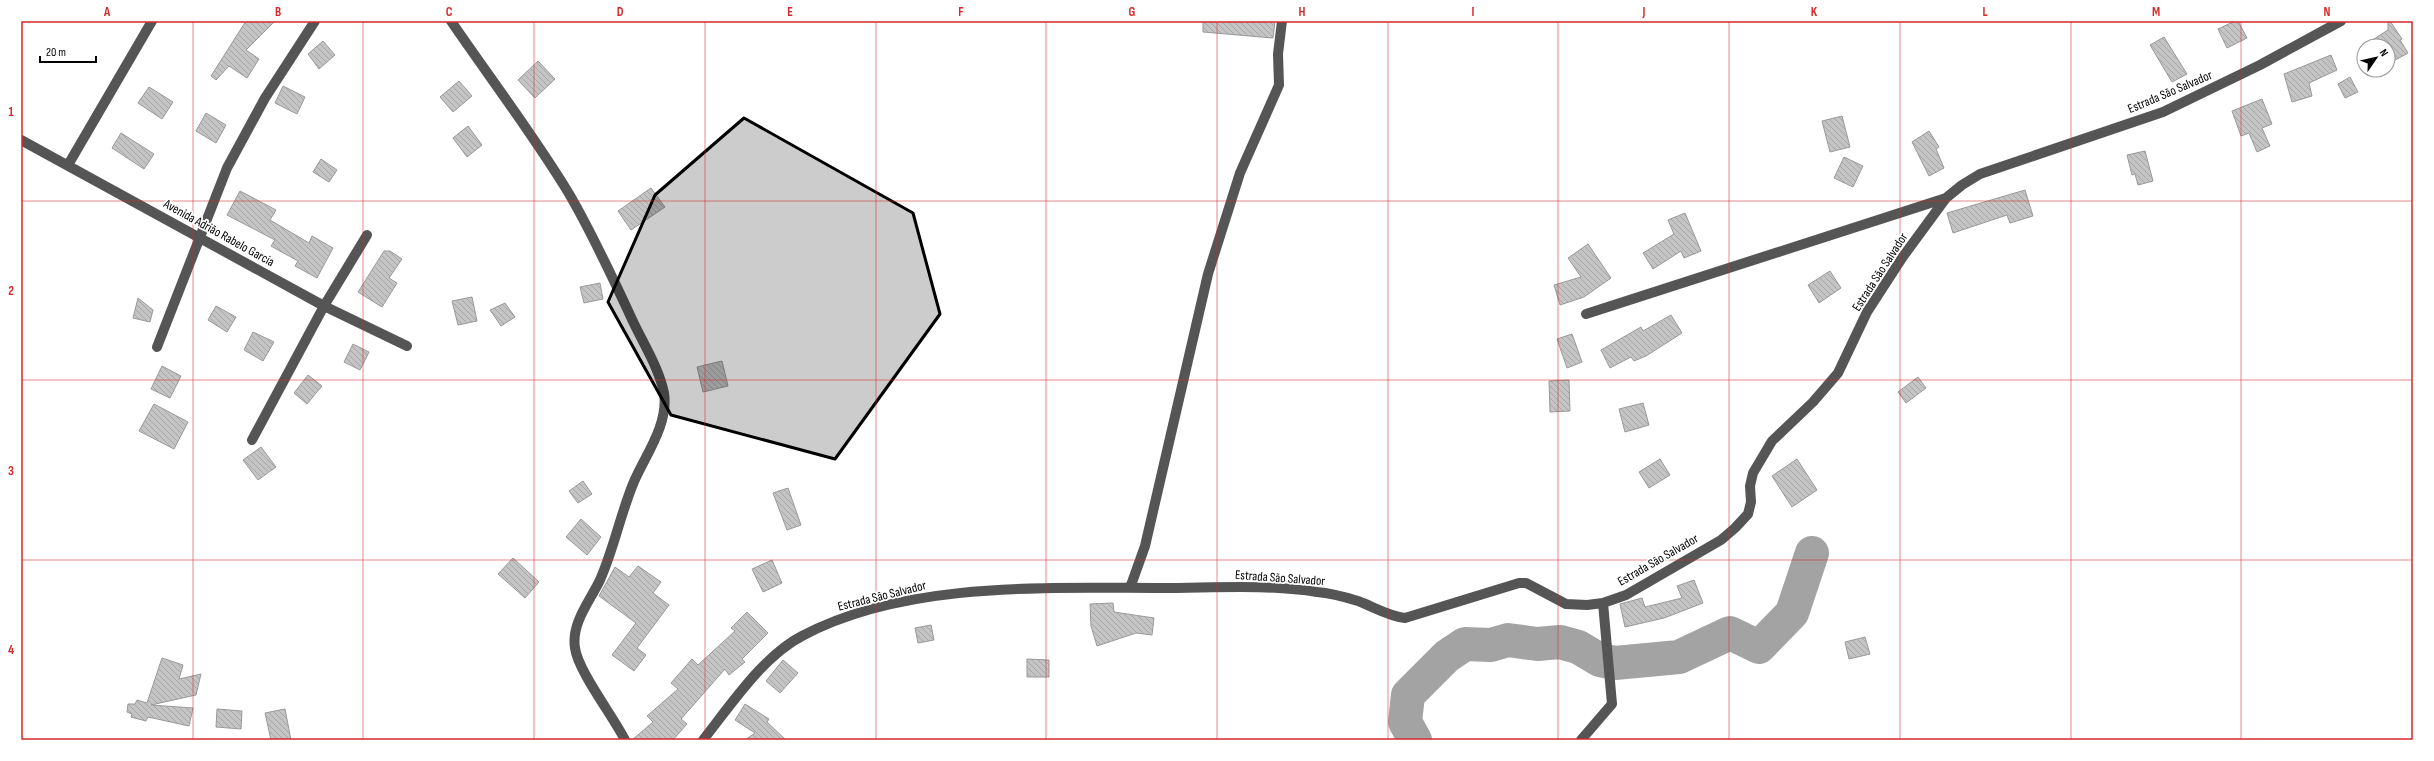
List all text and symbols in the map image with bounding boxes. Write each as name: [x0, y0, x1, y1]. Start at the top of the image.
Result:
text: A: [103, 4, 111, 20]
text: B: [275, 4, 281, 20]
text: C: [446, 4, 453, 20]
text: D: [617, 4, 624, 20]
text: E: [787, 4, 793, 20]
text: F: [958, 4, 964, 20]
text: G: [1129, 4, 1136, 20]
text: H: [1299, 4, 1306, 20]
text: I: [1472, 4, 1475, 20]
text: J: [1642, 4, 1646, 20]
text: K: [1811, 4, 1818, 20]
text: L: [1982, 4, 1988, 20]
text: M: [2152, 4, 2160, 20]
text: N: [2324, 4, 2331, 20]
scale bar: [40, 38, 96, 64]
north arrow: [2356, 38, 2396, 78]
text: 20 m: [46, 45, 66, 60]
text: N: [2377, 47, 2391, 59]
street label: Estrada São Salvador: [2125, 67, 2215, 117]
text: 1: [8, 104, 14, 120]
street label: Avenida Adrião Rabelo Garcia: [160, 195, 277, 270]
street label: Estrada São Salvador: [1849, 230, 1911, 314]
text: 2: [8, 283, 14, 299]
text: 3: [8, 463, 14, 479]
street label: Estrada São Salvador: [1615, 530, 1701, 590]
street label: Estrada São Salvador: [1234, 567, 1326, 589]
street label: Estrada São Salvador: [836, 577, 928, 615]
text: 4: [8, 642, 14, 658]

